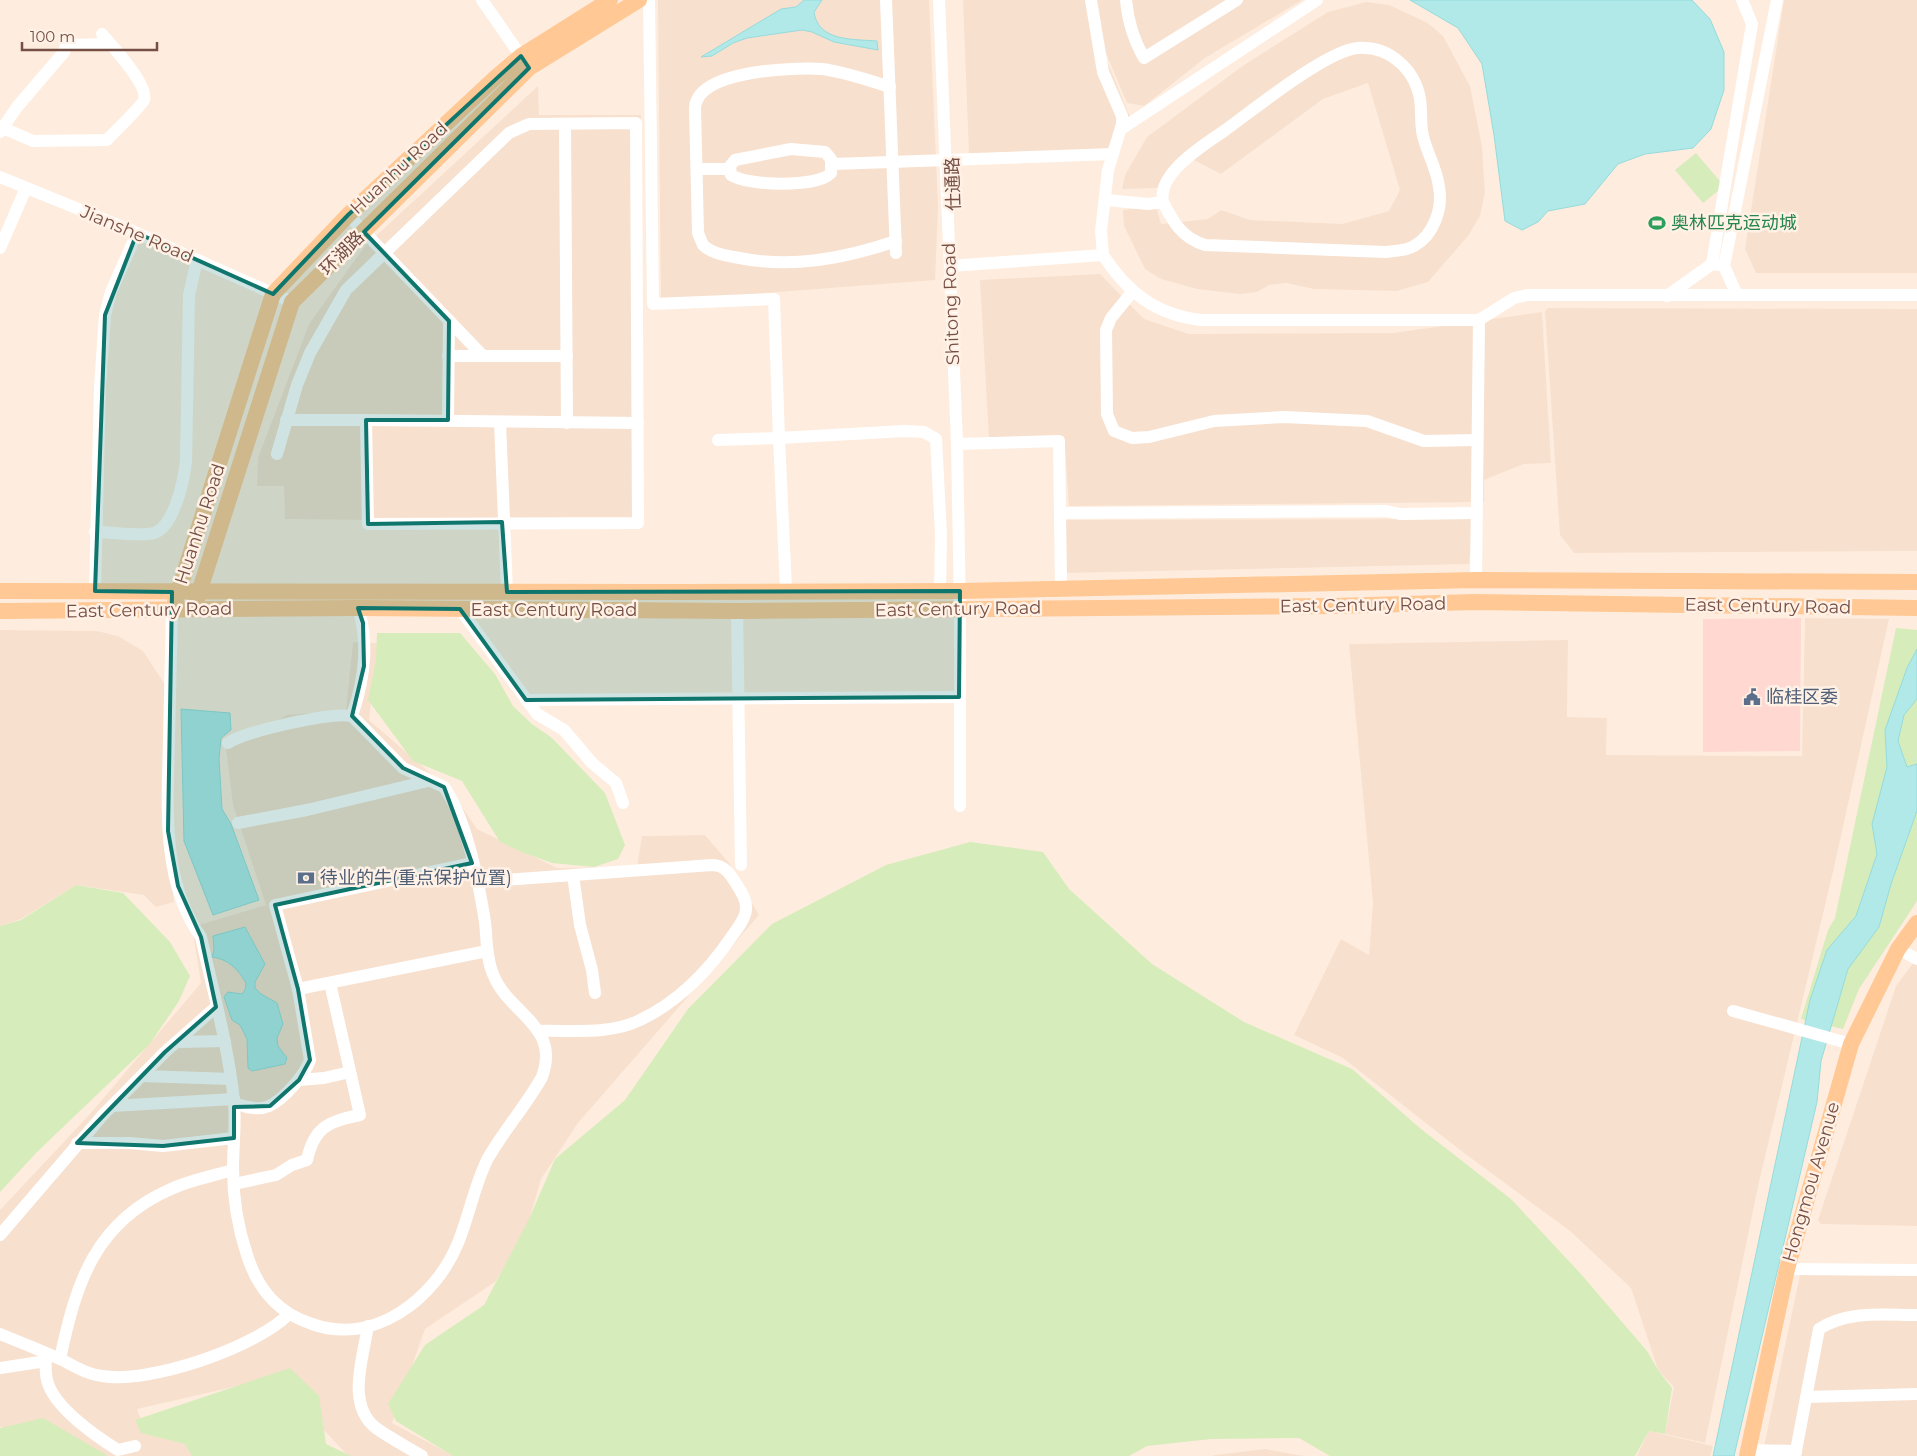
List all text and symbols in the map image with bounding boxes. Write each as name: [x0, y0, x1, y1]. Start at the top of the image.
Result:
scale bar: [22, 20, 158, 52]
text: 100 m: [30, 27, 75, 46]
street label: Huanhu Road: [346, 117, 452, 219]
street label: 仕通路: [941, 157, 965, 211]
street label: Jianshe Road: [76, 200, 197, 268]
place label: 奥林匹克运动城: [1671, 212, 1797, 234]
sports icon: 奥林匹克运动城: [1647, 213, 1667, 233]
street label: 环湖路: [315, 226, 369, 280]
street label: Shitong Road: [938, 242, 964, 366]
street label: Huanhu Road: [170, 461, 230, 587]
street label: East Century Road: [1279, 593, 1447, 617]
street label: East Century Road: [1684, 594, 1852, 618]
street label: East Century Road: [874, 597, 1042, 621]
street label: East Century Road: [65, 598, 233, 622]
street label: East Century Road: [471, 599, 637, 621]
place label: 临桂区委: [1766, 686, 1838, 708]
public building icon: 临桂区委: [1742, 687, 1762, 707]
place label: 待业的牛(重点保护位置): [320, 867, 512, 889]
bank icon: 待业的牛(重点保护位置): [296, 868, 316, 888]
street label: Hongmou Avenue: [1778, 1099, 1844, 1265]

